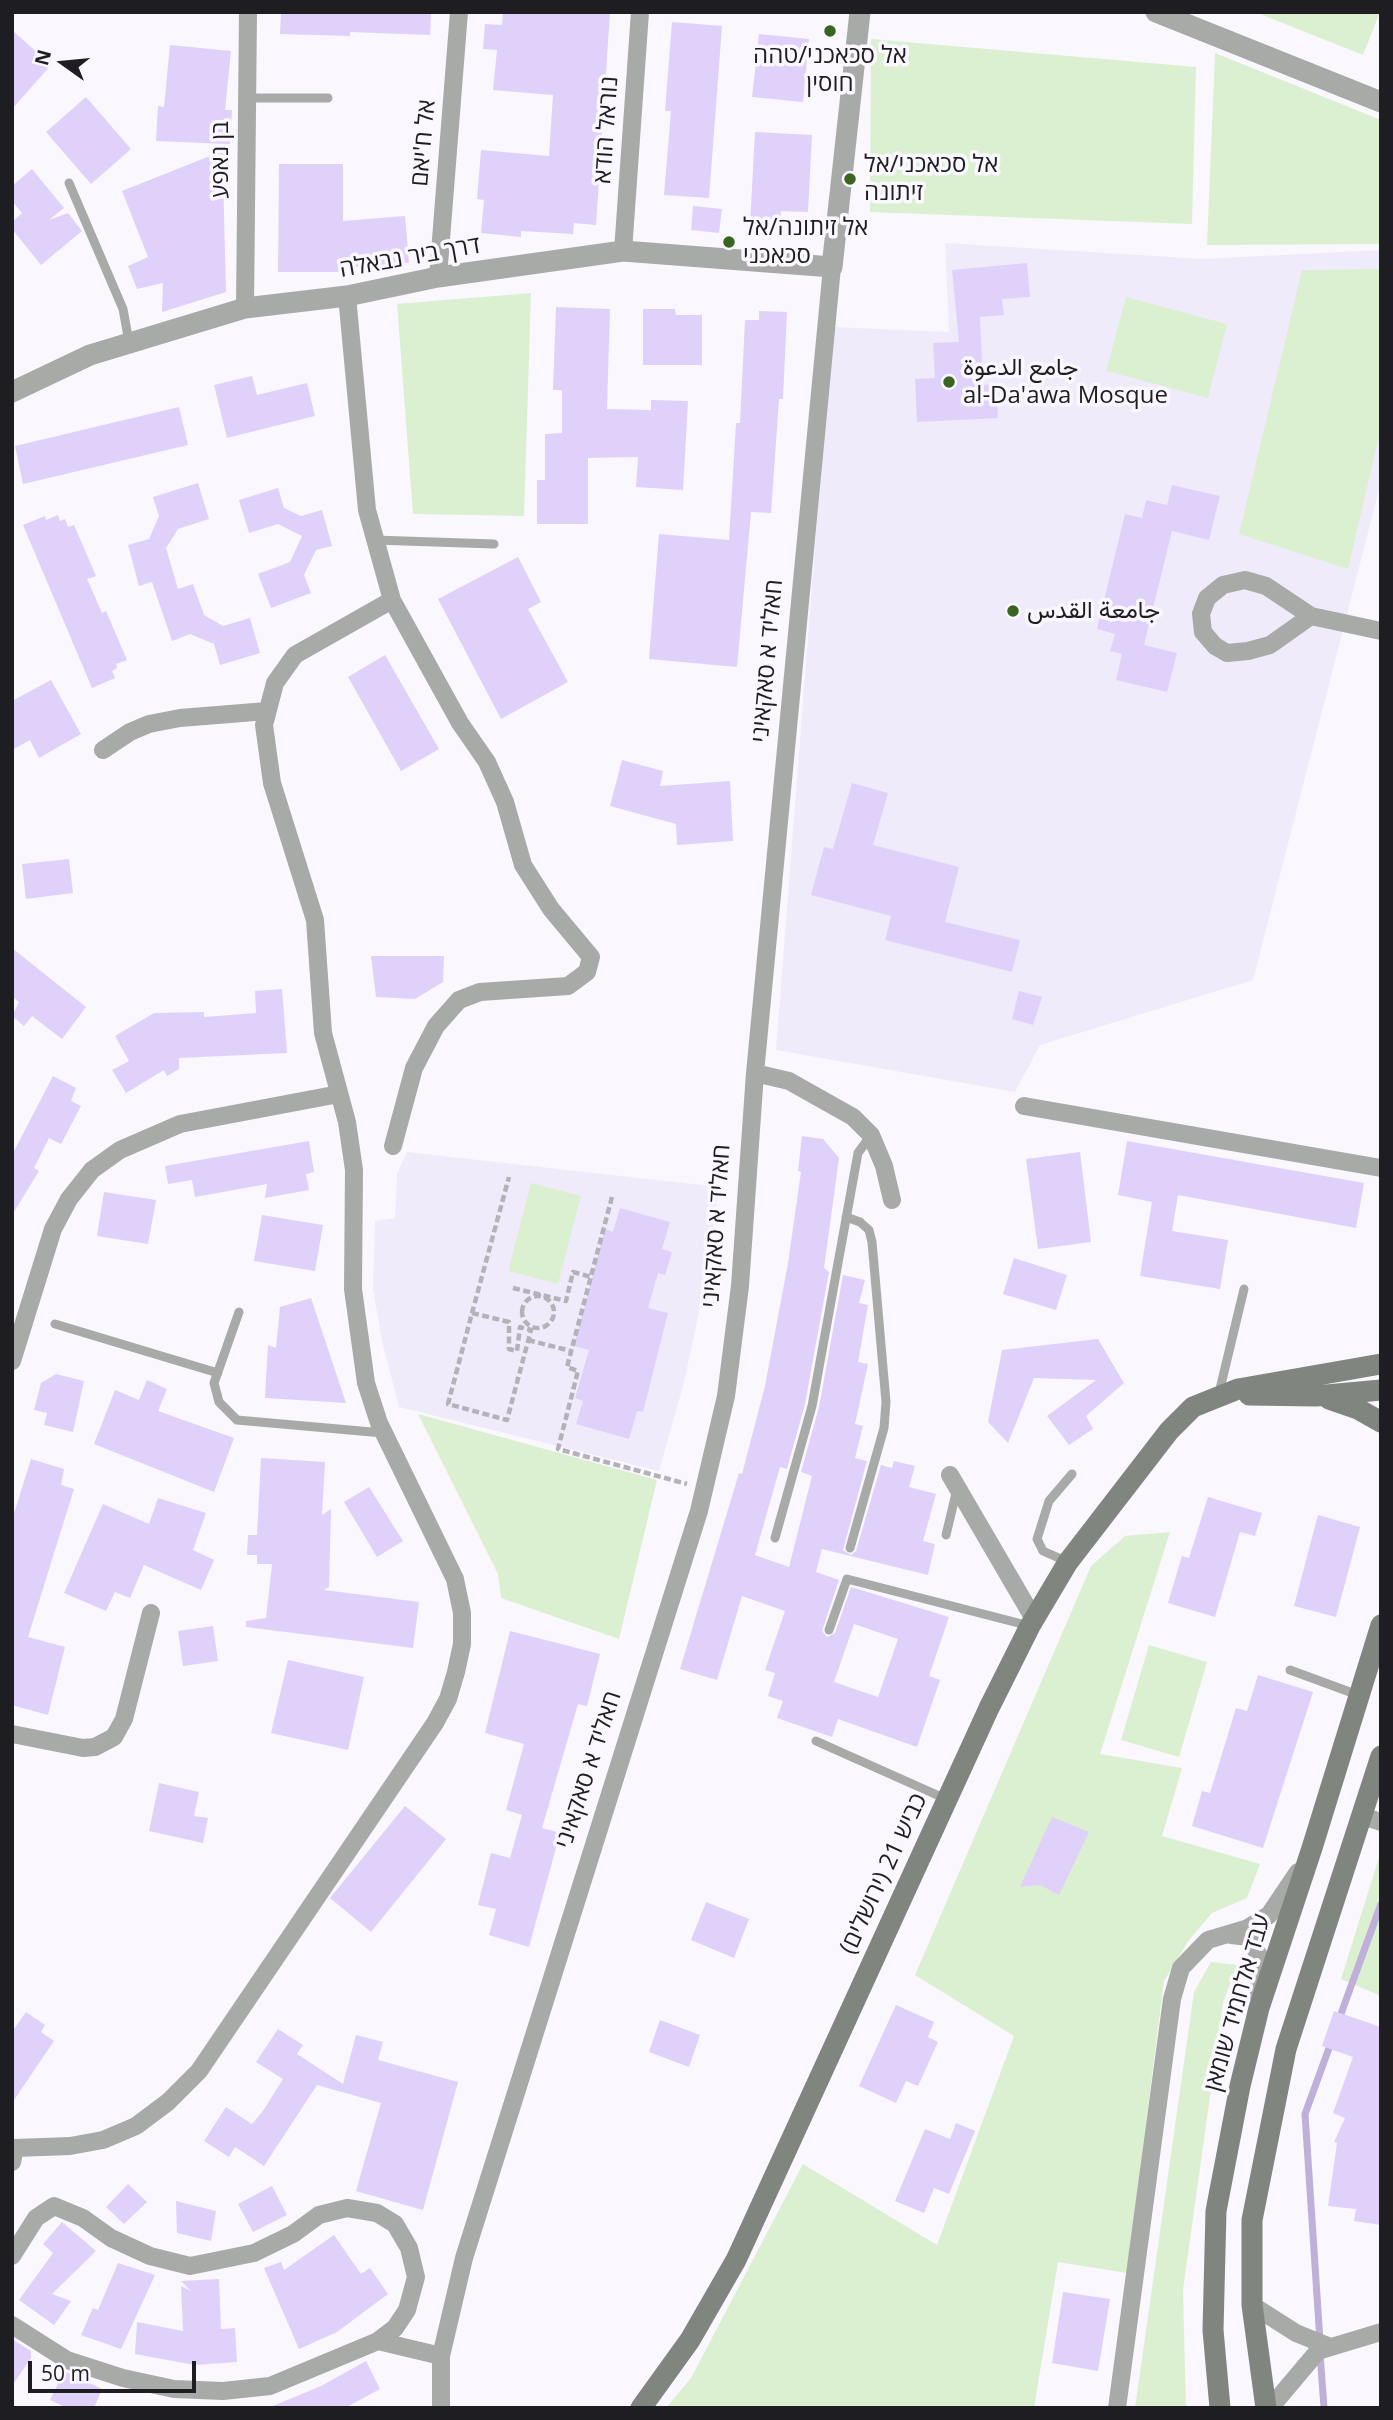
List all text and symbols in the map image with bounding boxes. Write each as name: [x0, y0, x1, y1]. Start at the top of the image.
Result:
marker: אל סכאכני/טהה חוסין: [822, 23, 838, 39]
north arrow: [28, 28, 98, 98]
place label: אל סכאכני/טהה חוסין: [753, 42, 907, 98]
text: N: [28, 47, 57, 68]
street label: נוראל הודא: [589, 75, 625, 185]
street label: אל ח'יאם: [406, 98, 442, 188]
street label: בן נאפע: [207, 121, 235, 199]
place label: אל סכאכני/אל זיתונה: [864, 151, 998, 207]
marker: אל סכאכני/אל זיתונה: [842, 171, 858, 187]
place label: אל זיתונה/אל סכאכני: [743, 214, 868, 270]
street label: דרך ביר נבאלה: [337, 231, 483, 285]
marker: אל זיתונה/אל סכאכני: [721, 234, 737, 250]
place label: جامع الدعوة al-Da'awa Mosque: [963, 354, 1168, 410]
marker: جامع الدعوة al-Da'awa Mosque: [941, 374, 957, 390]
street label: חאליד א סאקאיני: [747, 578, 789, 744]
place label: جامعة القدس: [1027, 597, 1160, 625]
marker: جامعة القدس: [1005, 603, 1021, 619]
street label: חאליד א סאקאיני: [697, 1143, 737, 1309]
street label: חאליד א סאקאיני: [550, 1688, 628, 1852]
street label: כביש 21 (ירושלים): [834, 1789, 934, 1959]
street label: עבד אלחמיד שומאן: [1199, 1911, 1277, 2095]
scale bar: [32, 2346, 200, 2390]
text: 50 m: [41, 2359, 90, 2387]

